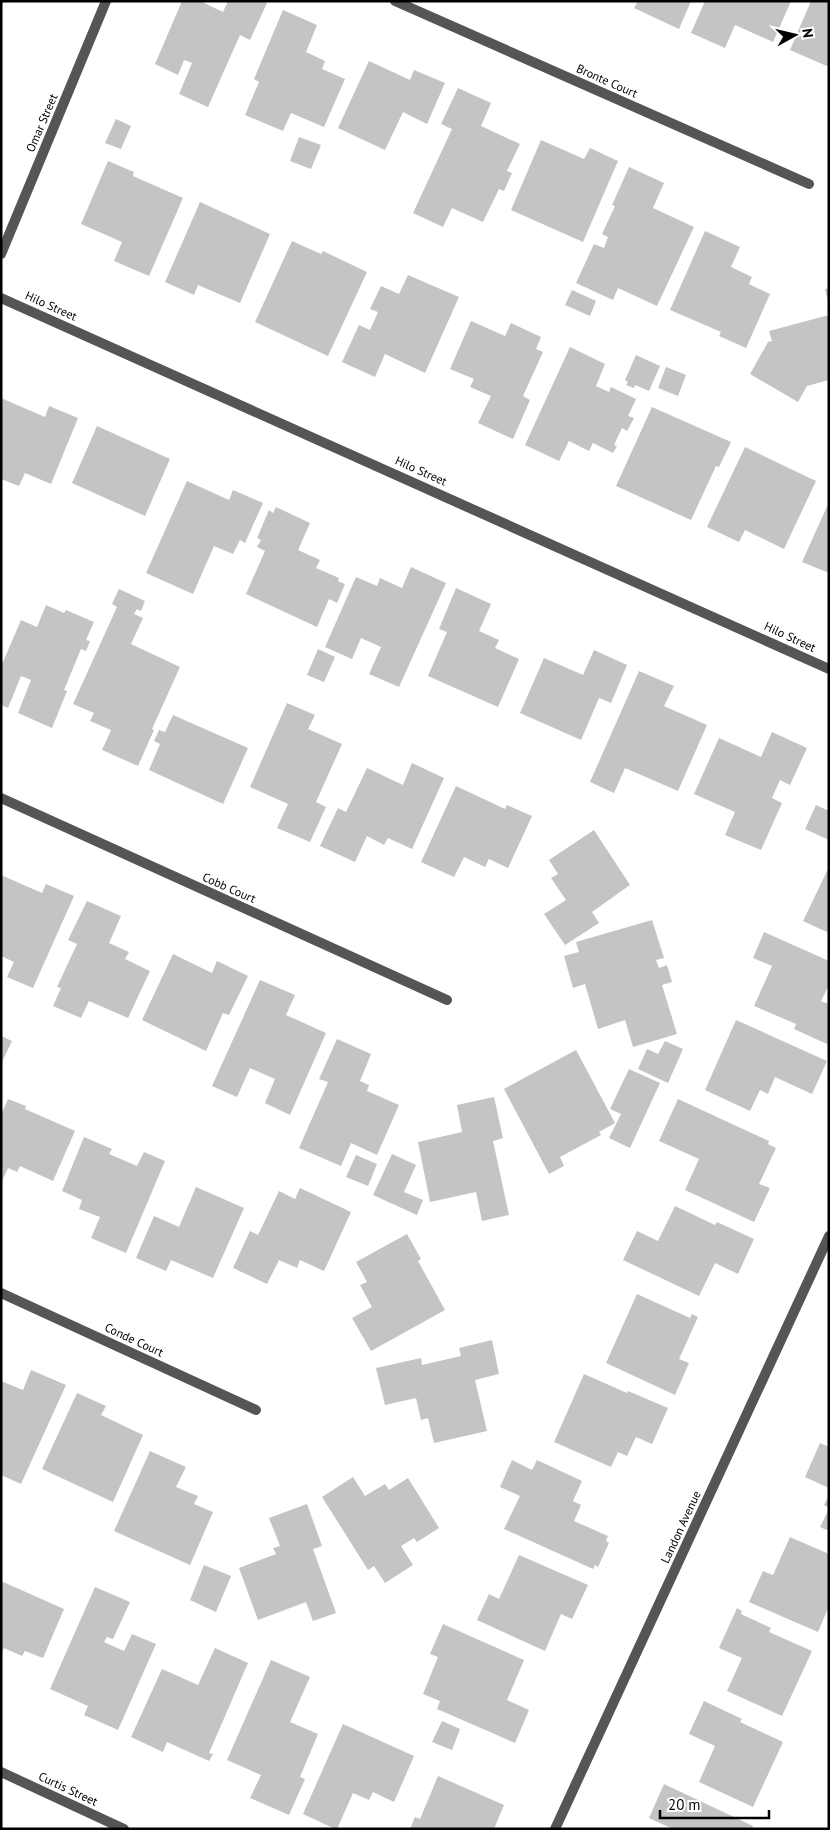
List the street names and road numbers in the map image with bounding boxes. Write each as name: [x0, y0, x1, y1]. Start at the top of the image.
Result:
street label: Bronte Court: [574, 60, 640, 101]
street label: Omar Street: [23, 91, 61, 154]
street label: Hilo Street: [23, 287, 79, 324]
street label: Hilo Street: [393, 452, 449, 489]
street label: Hilo Street: [762, 618, 818, 655]
street label: Cobb Court: [200, 869, 258, 906]
street label: Conde Court: [102, 1319, 166, 1360]
street label: Landon Avenue: [657, 1488, 704, 1565]
street label: Curtis Street: [36, 1768, 100, 1809]

